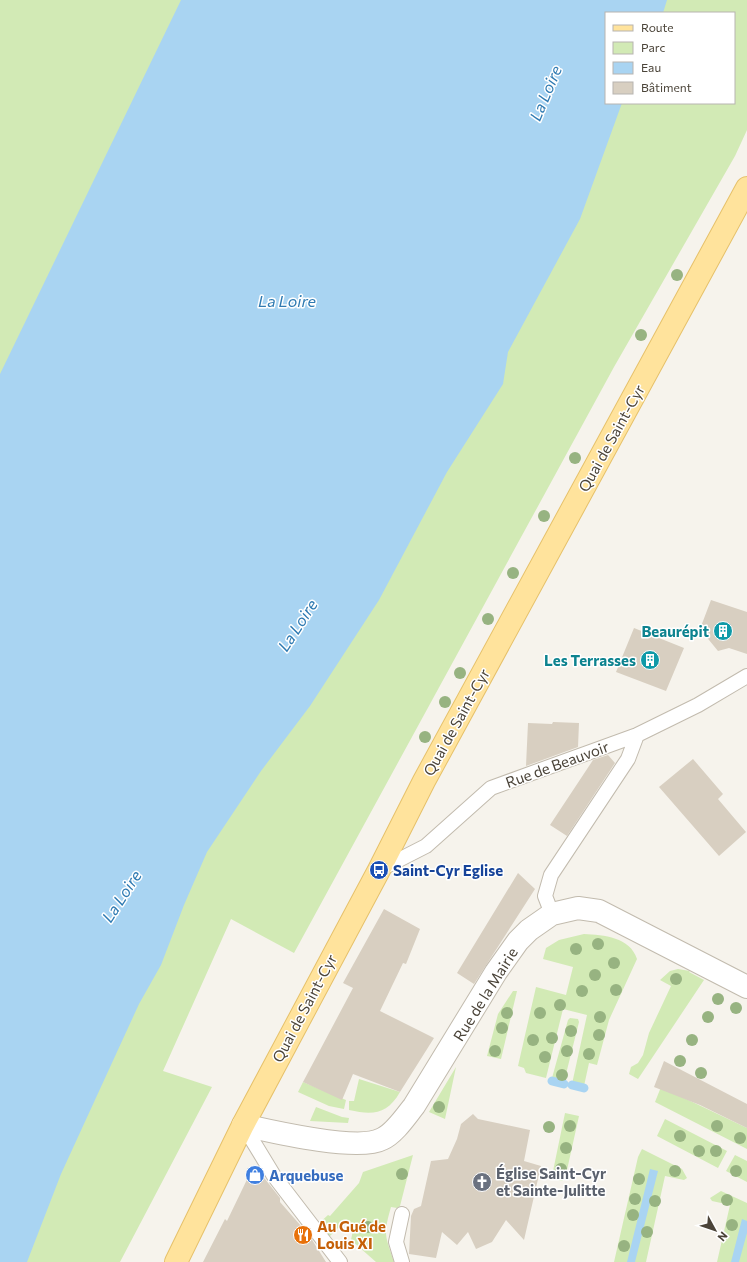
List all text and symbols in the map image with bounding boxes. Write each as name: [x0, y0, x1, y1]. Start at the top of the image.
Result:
legend: [605, 12, 735, 104]
text: Route: [641, 20, 674, 34]
text: Parc: [641, 40, 665, 54]
text: Eau: [641, 60, 661, 74]
water label: La Loire: [525, 62, 565, 123]
text: Bâtiment: [641, 80, 692, 94]
water label: La Loire: [258, 291, 317, 310]
street label: Quai de Saint-Cyr: [574, 381, 648, 495]
water label: La Loire: [273, 595, 321, 654]
building icon: Beaurépit: [712, 620, 734, 642]
place label: Beaurépit: [641, 622, 709, 640]
building icon: Les Terrasses: [639, 649, 661, 671]
place label: Les Terrasses: [544, 651, 636, 669]
street label: Quai de Saint-Cyr: [419, 665, 493, 779]
street label: Rue de Beauvoir: [503, 737, 611, 791]
bus stop icon: Saint-Cyr Eglise: [368, 859, 390, 881]
place label: Saint-Cyr Eglise: [393, 861, 503, 879]
water label: La Loire: [97, 866, 145, 925]
street label: Rue de la Mairie: [449, 944, 521, 1044]
street label: Quai de Saint-Cyr: [268, 951, 340, 1065]
shop icon: Arquebuse: [244, 1164, 266, 1186]
place label: Église Saint-Cyr et Sainte-Julitte: [496, 1164, 606, 1199]
place label: Arquebuse: [269, 1166, 343, 1184]
church icon: Église Saint-Cyr et Sainte-Julitte: [471, 1171, 493, 1193]
north arrow: [695, 1210, 735, 1250]
place label: Au Gué de Louis XI: [317, 1217, 386, 1252]
restaurant icon: Au Gué de Louis XI: [292, 1224, 314, 1246]
text: N: [715, 1229, 731, 1244]

